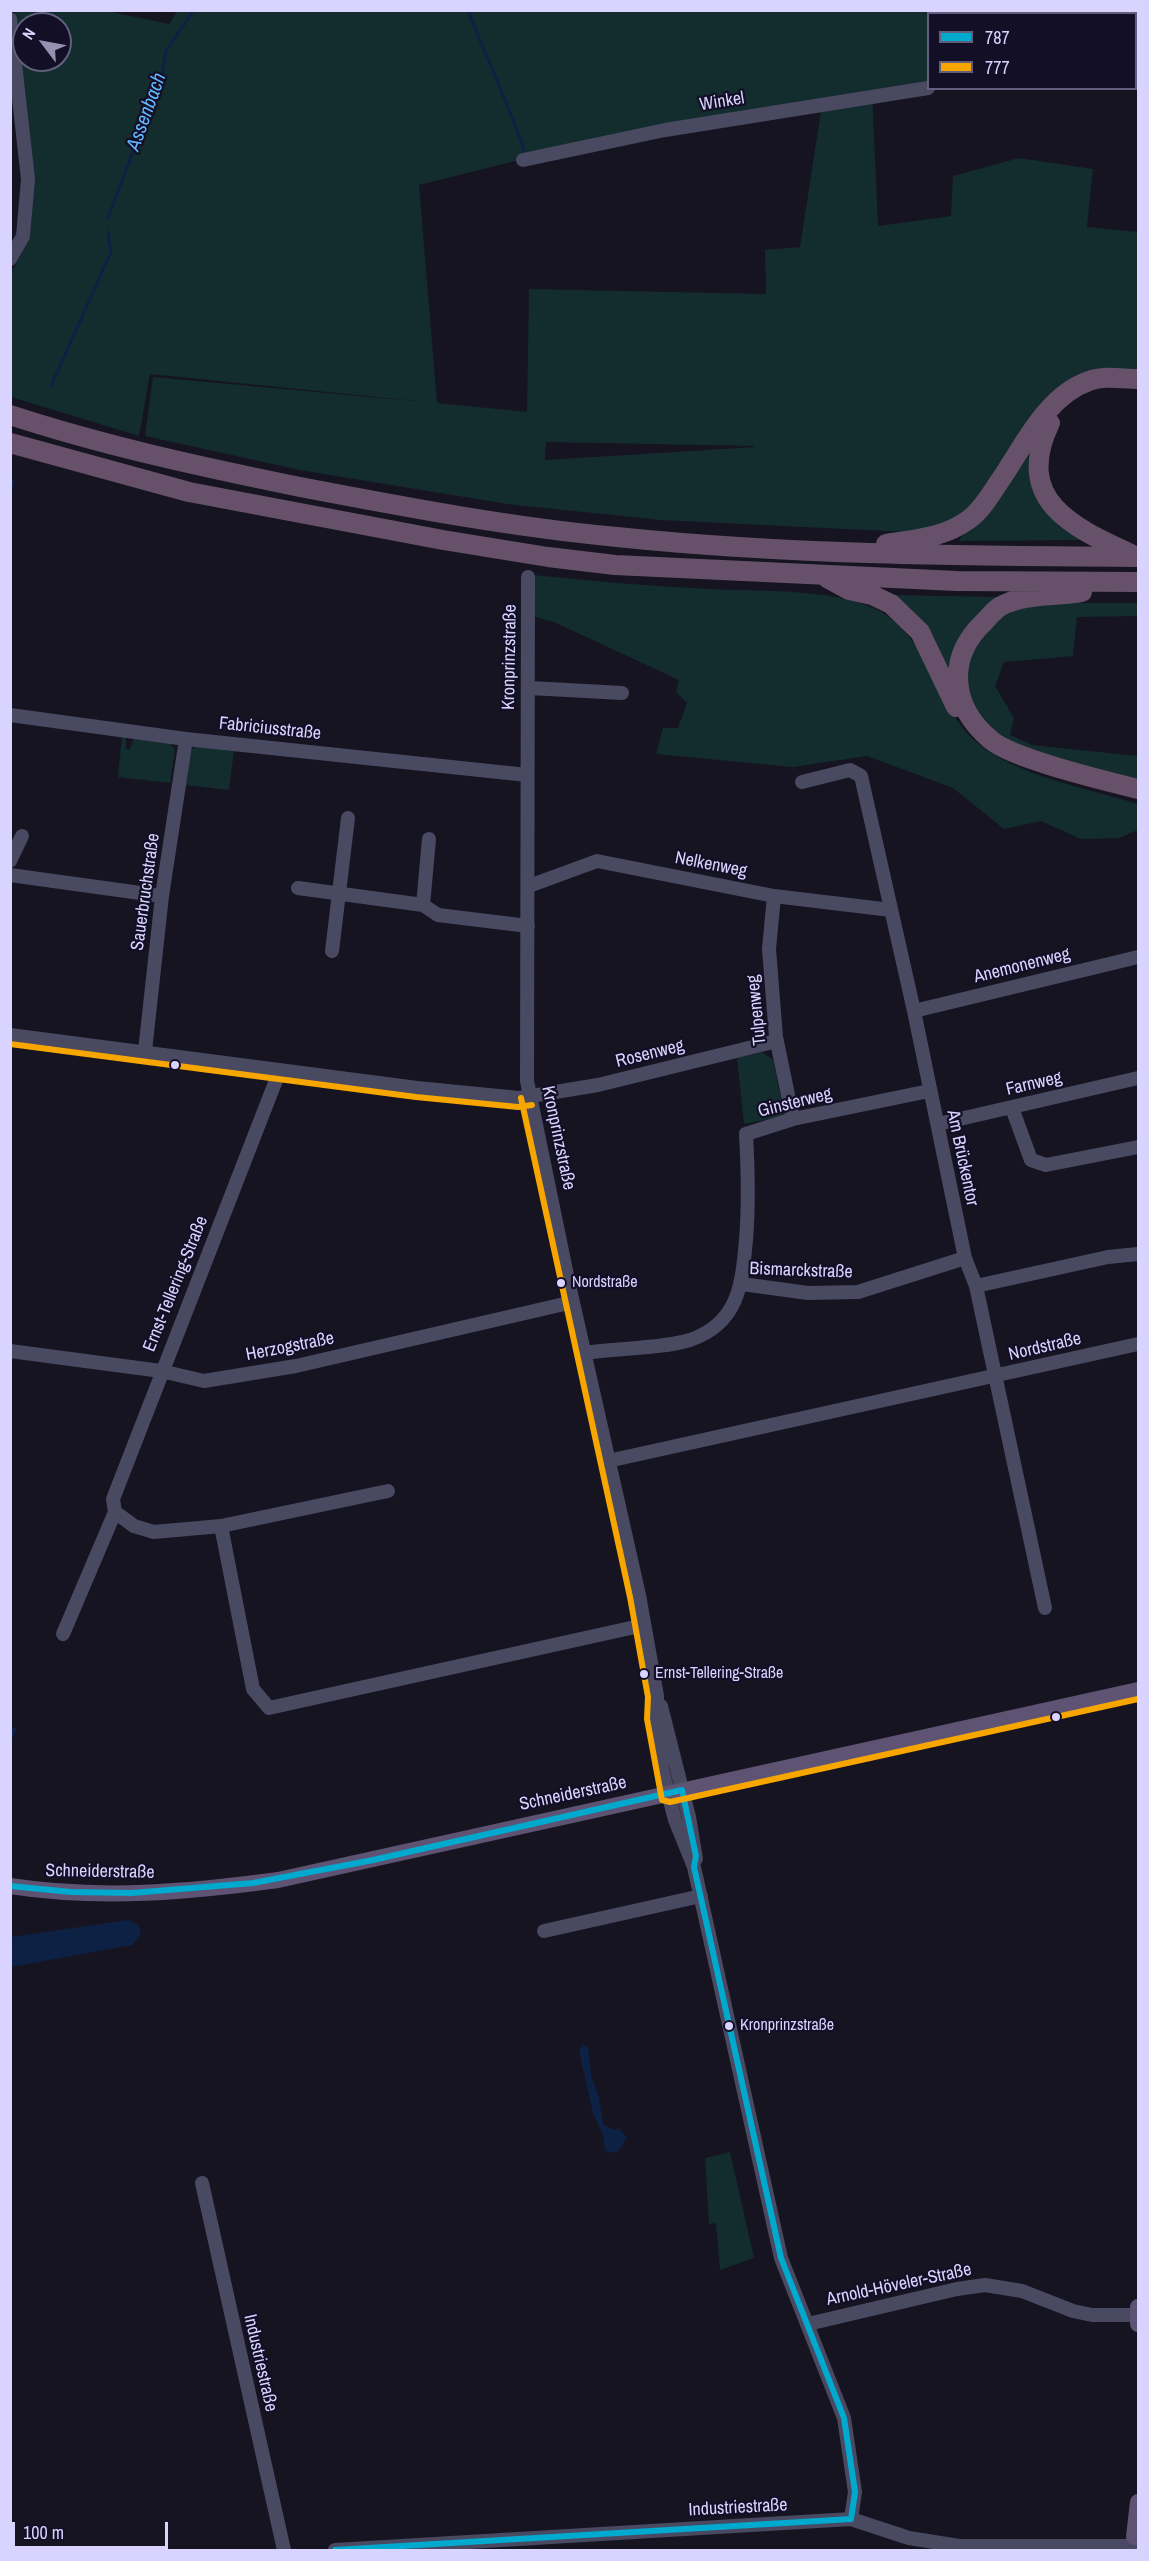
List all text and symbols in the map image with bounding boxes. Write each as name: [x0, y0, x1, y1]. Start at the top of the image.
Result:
north arrow: [12, 12, 72, 72]
legend: [927, 12, 1137, 90]
text: N: [17, 24, 40, 43]
text: 787: [985, 25, 1010, 50]
text: 777: [985, 55, 1010, 80]
water label: Assenbach: [122, 70, 172, 154]
street label: Winkel: [698, 88, 746, 116]
street label: Kronprinzstraße: [498, 604, 522, 710]
street label: Fabriciusstraße: [218, 713, 322, 745]
street label: Sauerbruchstraße: [127, 832, 165, 952]
street label: Nelkenweg: [673, 847, 749, 883]
street label: Anemonenweg: [972, 944, 1072, 988]
street label: Tulpenweg: [743, 974, 771, 1046]
street label: Rosenweg: [614, 1035, 686, 1073]
unlabelled marker: [169, 1059, 181, 1071]
street label: Farnweg: [1004, 1067, 1064, 1101]
street label: Ginsterweg: [756, 1083, 834, 1123]
street label: Kronprinzstraße: [536, 1084, 580, 1192]
street label: Am Brückentor: [941, 1108, 983, 1208]
street label: Ernst-Tellering-Straße: [139, 1213, 213, 1355]
street label: Bismarckstraße: [749, 1258, 853, 1284]
place label: Nordstraße: [572, 1273, 638, 1293]
marker: Nordstraße: [555, 1277, 567, 1289]
street label: Herzogstraße: [244, 1328, 336, 1366]
street label: Nordstraße: [1007, 1328, 1083, 1366]
place label: Ernst-Tellering-Straße: [655, 1664, 783, 1684]
marker: Ernst-Tellering-Straße: [638, 1668, 650, 1680]
unlabelled marker: [1050, 1711, 1062, 1723]
street label: Schneiderstraße: [517, 1772, 629, 1816]
street label: Schneiderstraße: [45, 1860, 155, 1884]
place label: Kronprinzstraße: [740, 2016, 834, 2036]
marker: Kronprinzstraße: [723, 2020, 735, 2032]
street label: Arnold-Höveler-Straße: [825, 2259, 973, 2311]
street label: Industriestraße: [238, 2312, 282, 2414]
street label: Industriestraße: [688, 2495, 788, 2521]
scale bar: [15, 2510, 171, 2548]
text: 100 m: [23, 2520, 64, 2545]

